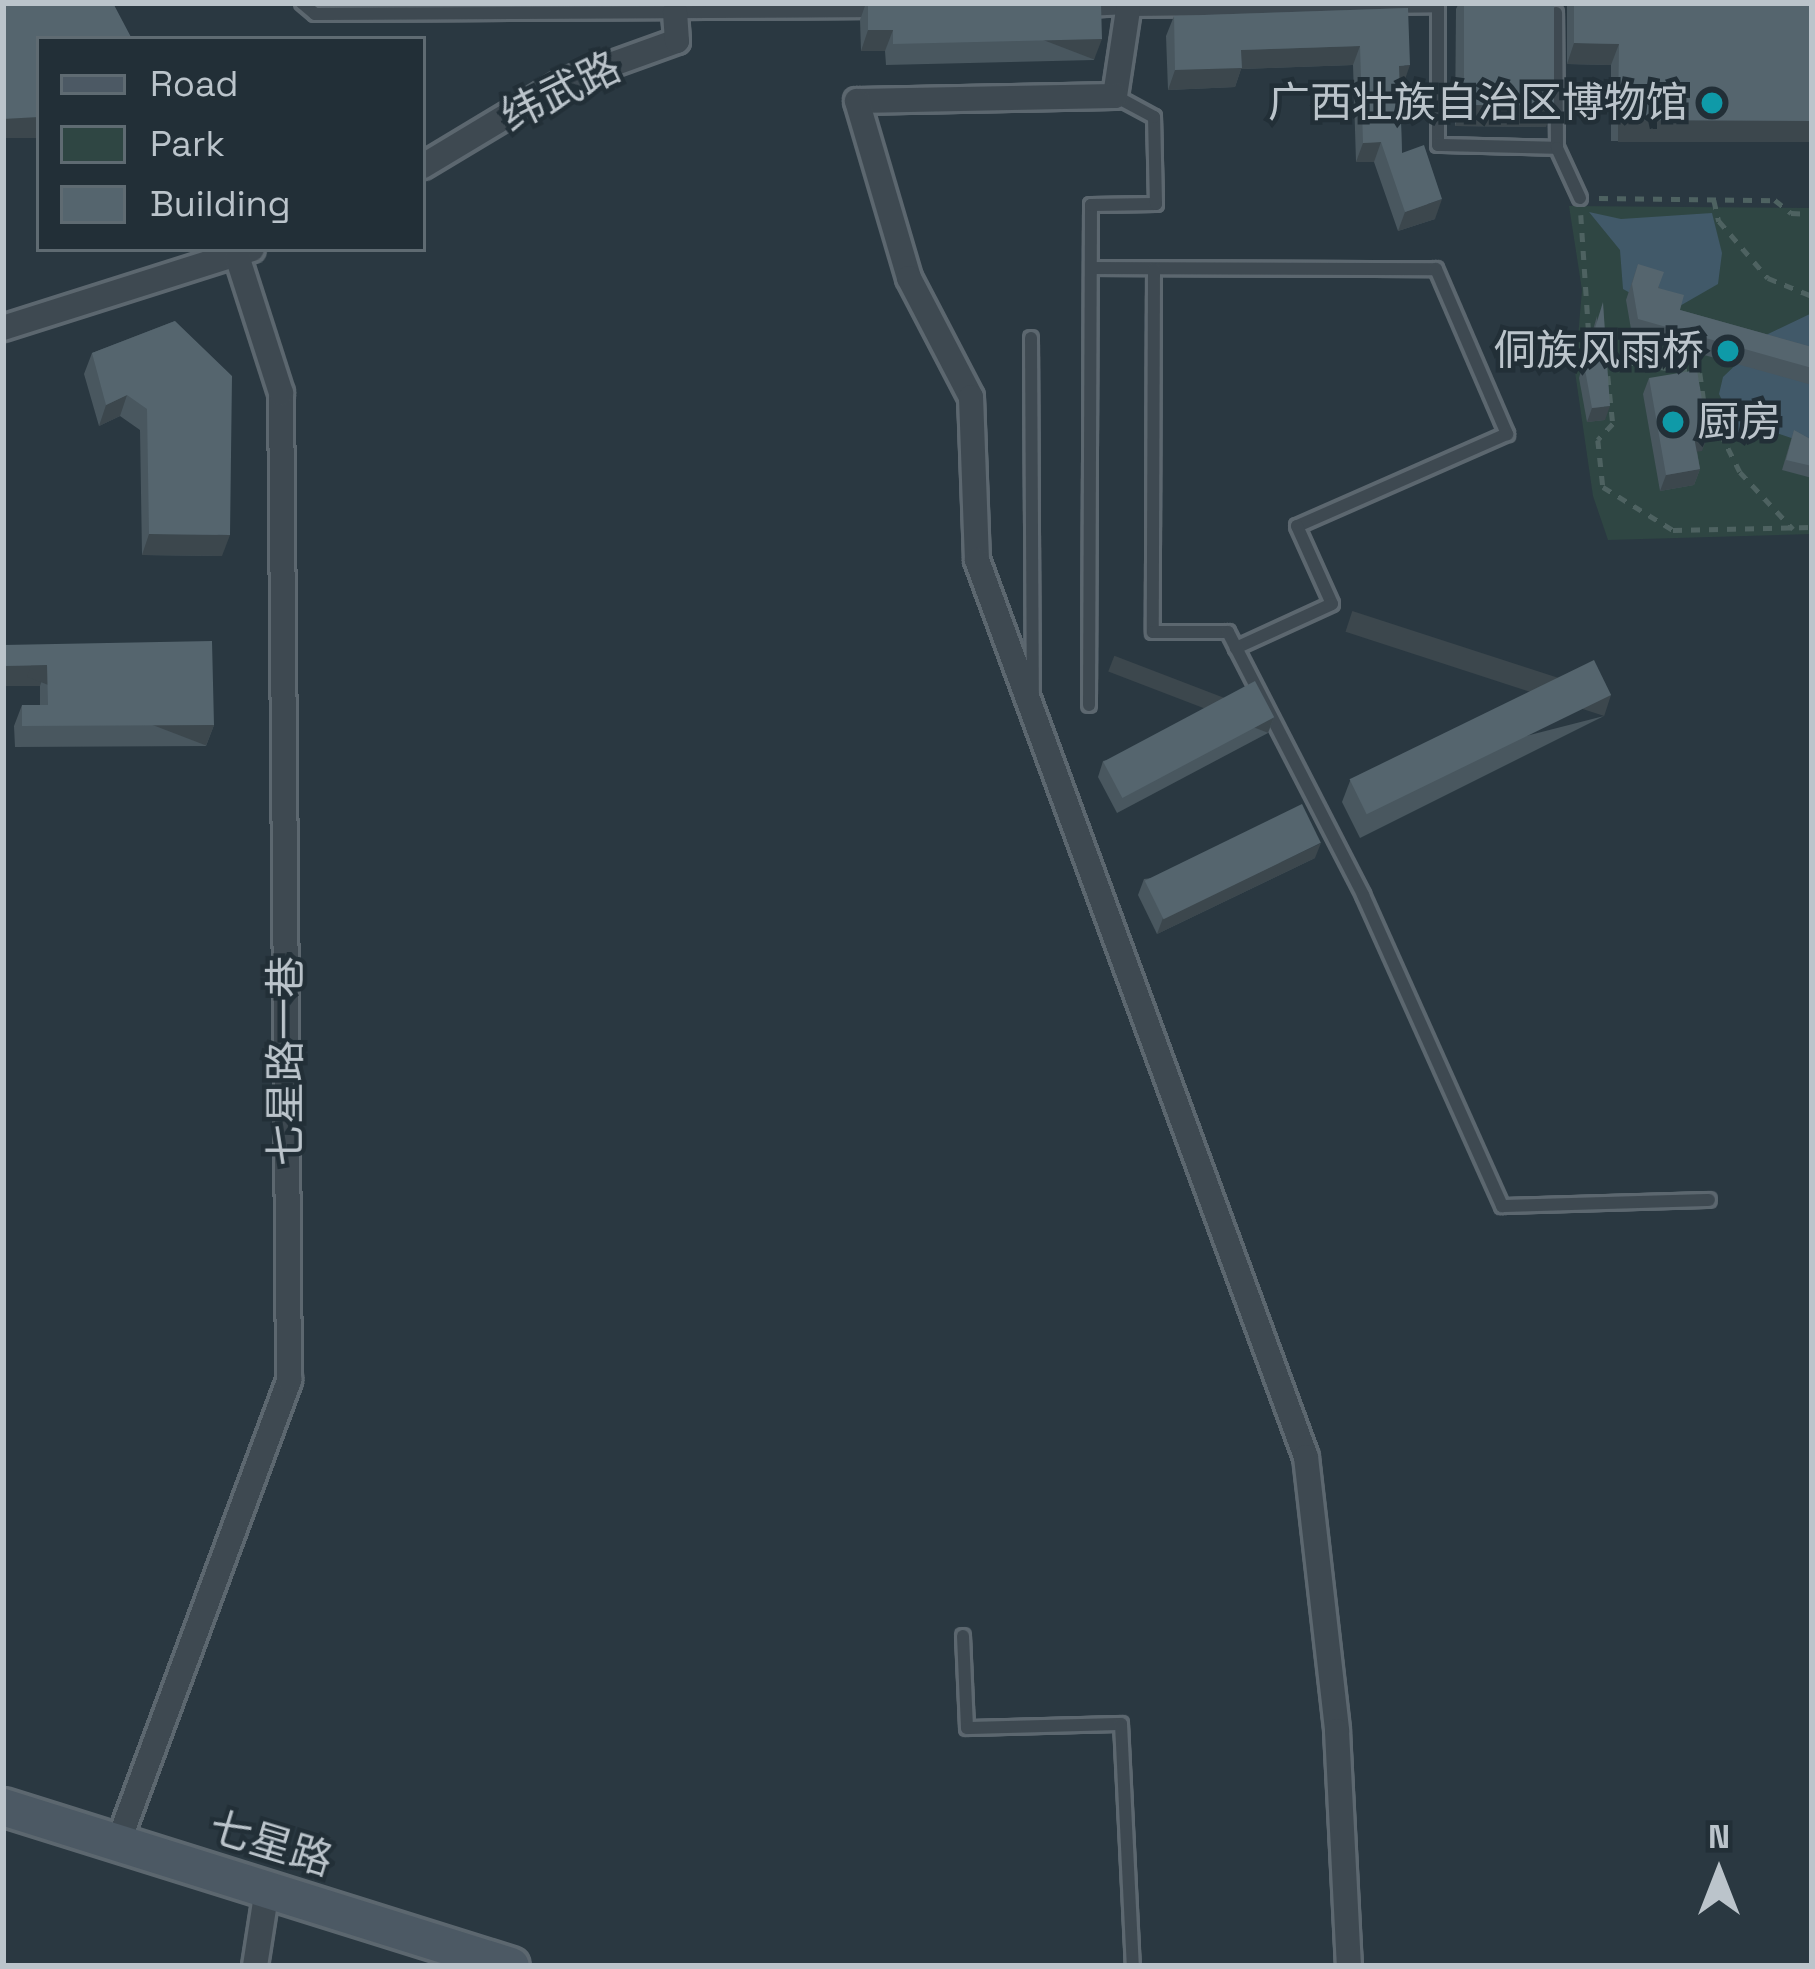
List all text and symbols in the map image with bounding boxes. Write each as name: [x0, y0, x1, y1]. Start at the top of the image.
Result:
legend: [36, 36, 426, 252]
street label: 纬武路: [493, 42, 629, 142]
text: Road: [150, 61, 238, 107]
place label: 广西壮族自治区博物馆: [1268, 78, 1688, 128]
marker: 广西壮族自治区博物馆: [1699, 90, 1725, 116]
text: Park: [150, 121, 225, 167]
text: Building: [150, 181, 291, 227]
place label: 侗族风雨桥: [1494, 326, 1704, 376]
marker: 侗族风雨桥: [1715, 338, 1741, 364]
place label: 厨房: [1697, 397, 1781, 447]
marker: 厨房: [1660, 409, 1686, 435]
street label: 七星路一巷: [261, 956, 311, 1166]
street label: 七星路: [203, 1801, 339, 1887]
north arrow: [1659, 1813, 1779, 1933]
text: N: [1708, 1816, 1730, 1858]

